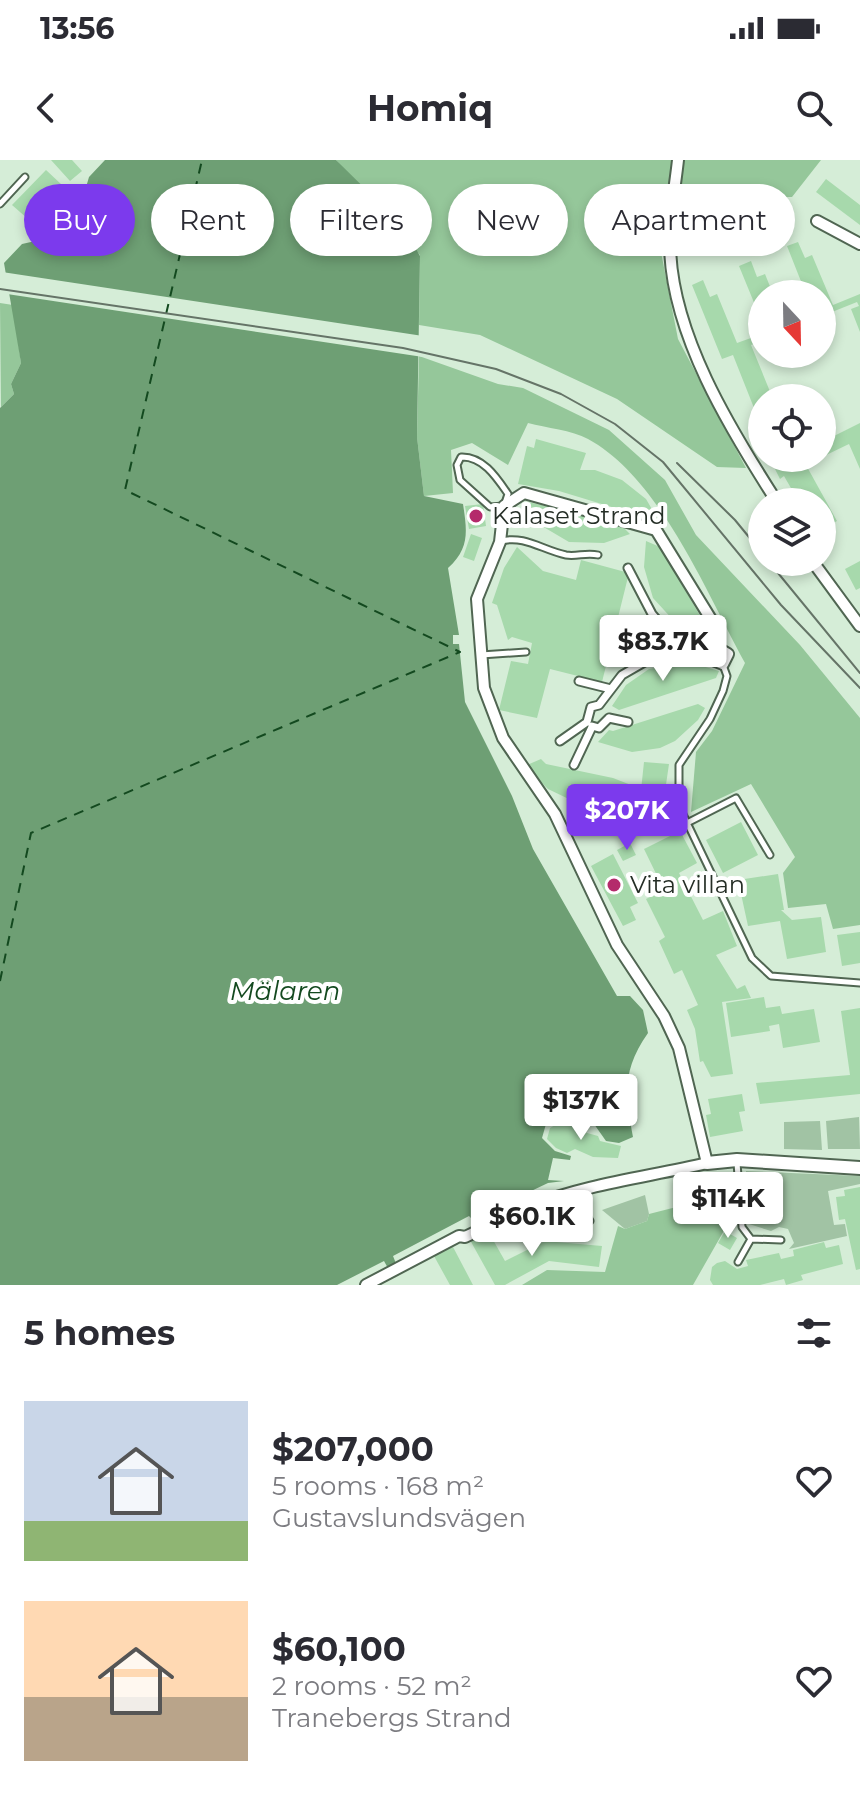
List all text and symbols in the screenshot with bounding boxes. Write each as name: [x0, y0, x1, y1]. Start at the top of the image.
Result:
text: 13:56: [40, 10, 114, 47]
icon: back: [24, 86, 68, 130]
text: Homiq: [367, 86, 493, 130]
icon: search: [792, 86, 836, 130]
chip: Buy: [24, 184, 135, 256]
chip: Rent: [151, 184, 274, 256]
chip: Filters: [290, 184, 432, 256]
chip: New: [448, 184, 568, 256]
chip: Apartment: [584, 184, 795, 256]
north arrow: [748, 280, 836, 368]
map controls: [748, 280, 836, 576]
button: locate: [748, 384, 836, 472]
button: layers: [748, 488, 836, 576]
place label: Kalaset Strand: [492, 501, 666, 530]
marker: Kalaset Strand: [467, 507, 485, 525]
pin: $83.7K: [598, 615, 728, 683]
text: $83.7K: [618, 625, 708, 657]
pin: $207K: [571, 784, 683, 852]
text: $207K: [585, 794, 669, 826]
place label: Vita villan: [630, 870, 745, 899]
marker: Vita villan: [605, 876, 623, 894]
water label: Mälaren: [230, 975, 340, 1007]
pin: $137K: [525, 1074, 637, 1142]
text: $137K: [542, 1084, 620, 1116]
pin: $114K: [672, 1172, 784, 1240]
text: $114K: [691, 1182, 765, 1214]
pin: $60.1K: [467, 1190, 597, 1258]
text: $60.1K: [489, 1200, 575, 1232]
icon: filters: [792, 1311, 836, 1355]
text: 5 homes: [24, 1312, 175, 1354]
text: $207,000: [272, 1428, 434, 1470]
icon: home: [88, 1433, 184, 1529]
icon: heart: [792, 1459, 836, 1503]
text: 5 rooms · 168 m²: [272, 1470, 484, 1502]
text: Gustavslundsvägen: [272, 1502, 526, 1534]
text: $60,100: [272, 1628, 406, 1670]
icon: home: [88, 1633, 184, 1729]
icon: heart: [792, 1659, 836, 1703]
text: 2 rooms · 52 m²: [272, 1670, 472, 1702]
text: Tranebergs Strand: [272, 1702, 512, 1734]

